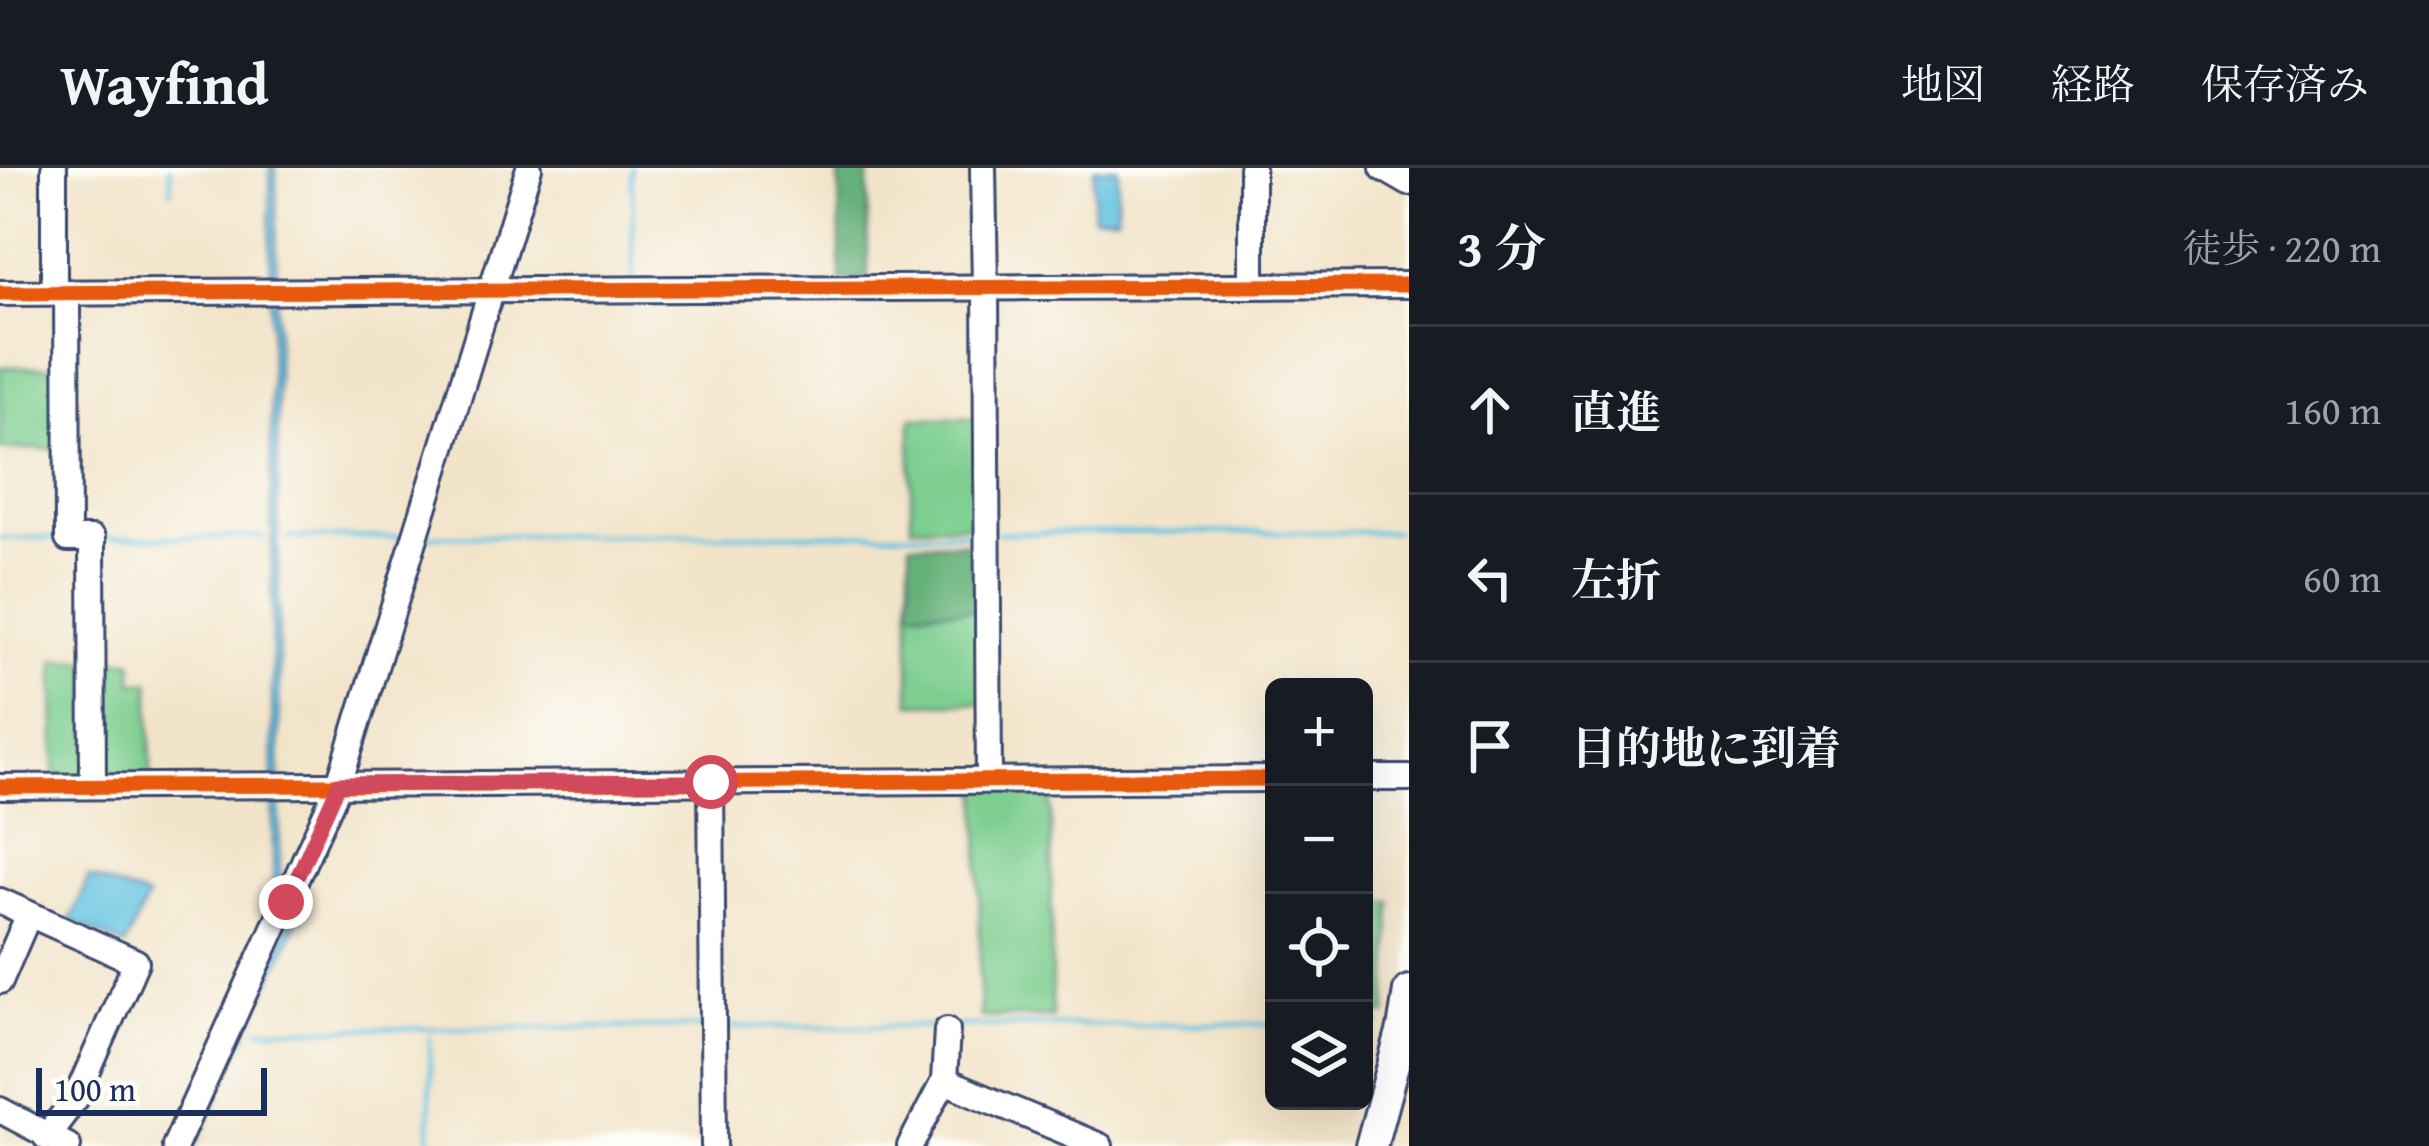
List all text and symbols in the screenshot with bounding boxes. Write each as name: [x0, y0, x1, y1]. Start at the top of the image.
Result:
text: Wayfind: [60, 41, 269, 125]
text: 地図: [1901, 53, 1985, 114]
text: 経路: [2051, 53, 2135, 114]
text: 保存済み: [2201, 53, 2369, 114]
text: 3 分: [1457, 210, 1546, 285]
text: 徒歩 · 220 m: [2183, 219, 2381, 276]
icon: ahead: [1457, 377, 1523, 443]
text: 直進: [1571, 379, 1661, 444]
text: 160 m: [2284, 381, 2381, 438]
icon: left: [1457, 545, 1523, 611]
text: 左折: [1571, 547, 1661, 612]
text: 60 m: [2303, 549, 2381, 606]
map controls: [1265, 678, 1373, 1110]
button: +: [1265, 678, 1373, 786]
icon: arrive: [1457, 713, 1523, 779]
text: 目的地に到着: [1571, 715, 1841, 780]
route start: [684, 755, 738, 809]
button: −: [1265, 786, 1373, 894]
route end: [259, 875, 313, 929]
button: locate: [1265, 894, 1373, 1002]
button: layers: [1265, 1002, 1373, 1110]
scale bar: [36, 1062, 267, 1115]
text: 100 m: [54, 1065, 136, 1113]

